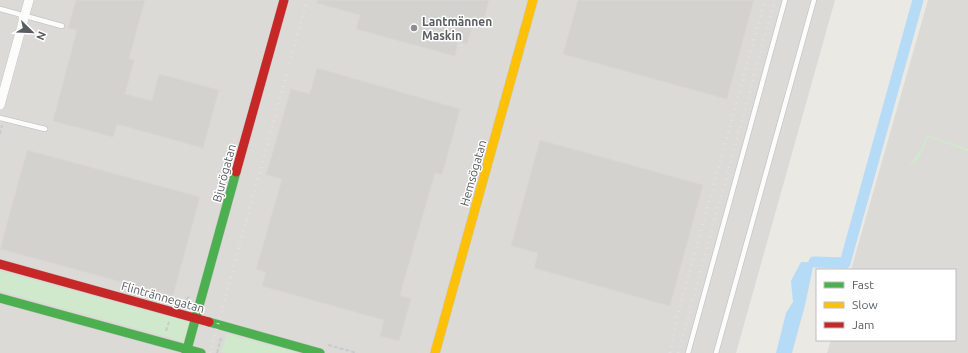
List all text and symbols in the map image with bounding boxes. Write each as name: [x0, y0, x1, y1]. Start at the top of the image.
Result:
north arrow: [12, 12, 52, 52]
place label: Lantmännen Maskin: [422, 15, 492, 42]
marker: Lantmännen Maskin: [409, 23, 419, 33]
text: N: [34, 30, 48, 42]
street label: Hemsögatan: [457, 138, 489, 208]
street label: Bjurögatan: [210, 142, 238, 204]
legend: [816, 269, 956, 341]
text: Fast: [852, 278, 874, 291]
street label: Flintrännegatan: [120, 279, 206, 315]
text: Slow: [852, 298, 878, 311]
text: Jam: [852, 318, 874, 331]

